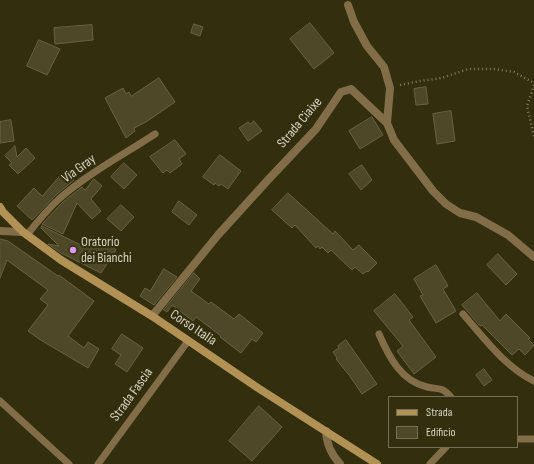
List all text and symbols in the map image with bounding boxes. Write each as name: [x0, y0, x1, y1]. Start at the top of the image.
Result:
street label: Strada Ciaixe: [274, 94, 326, 152]
street label: Via Gray: [59, 151, 99, 187]
place label: Oratorio dei Bianchi: [81, 234, 132, 266]
marker: Oratorio dei Bianchi: [68, 245, 78, 255]
street label: Corso Italia: [166, 306, 220, 350]
street label: Strada Fascia: [107, 365, 157, 425]
legend: [388, 396, 518, 448]
text: Strada: [426, 405, 452, 420]
text: Edificio: [426, 425, 455, 440]

